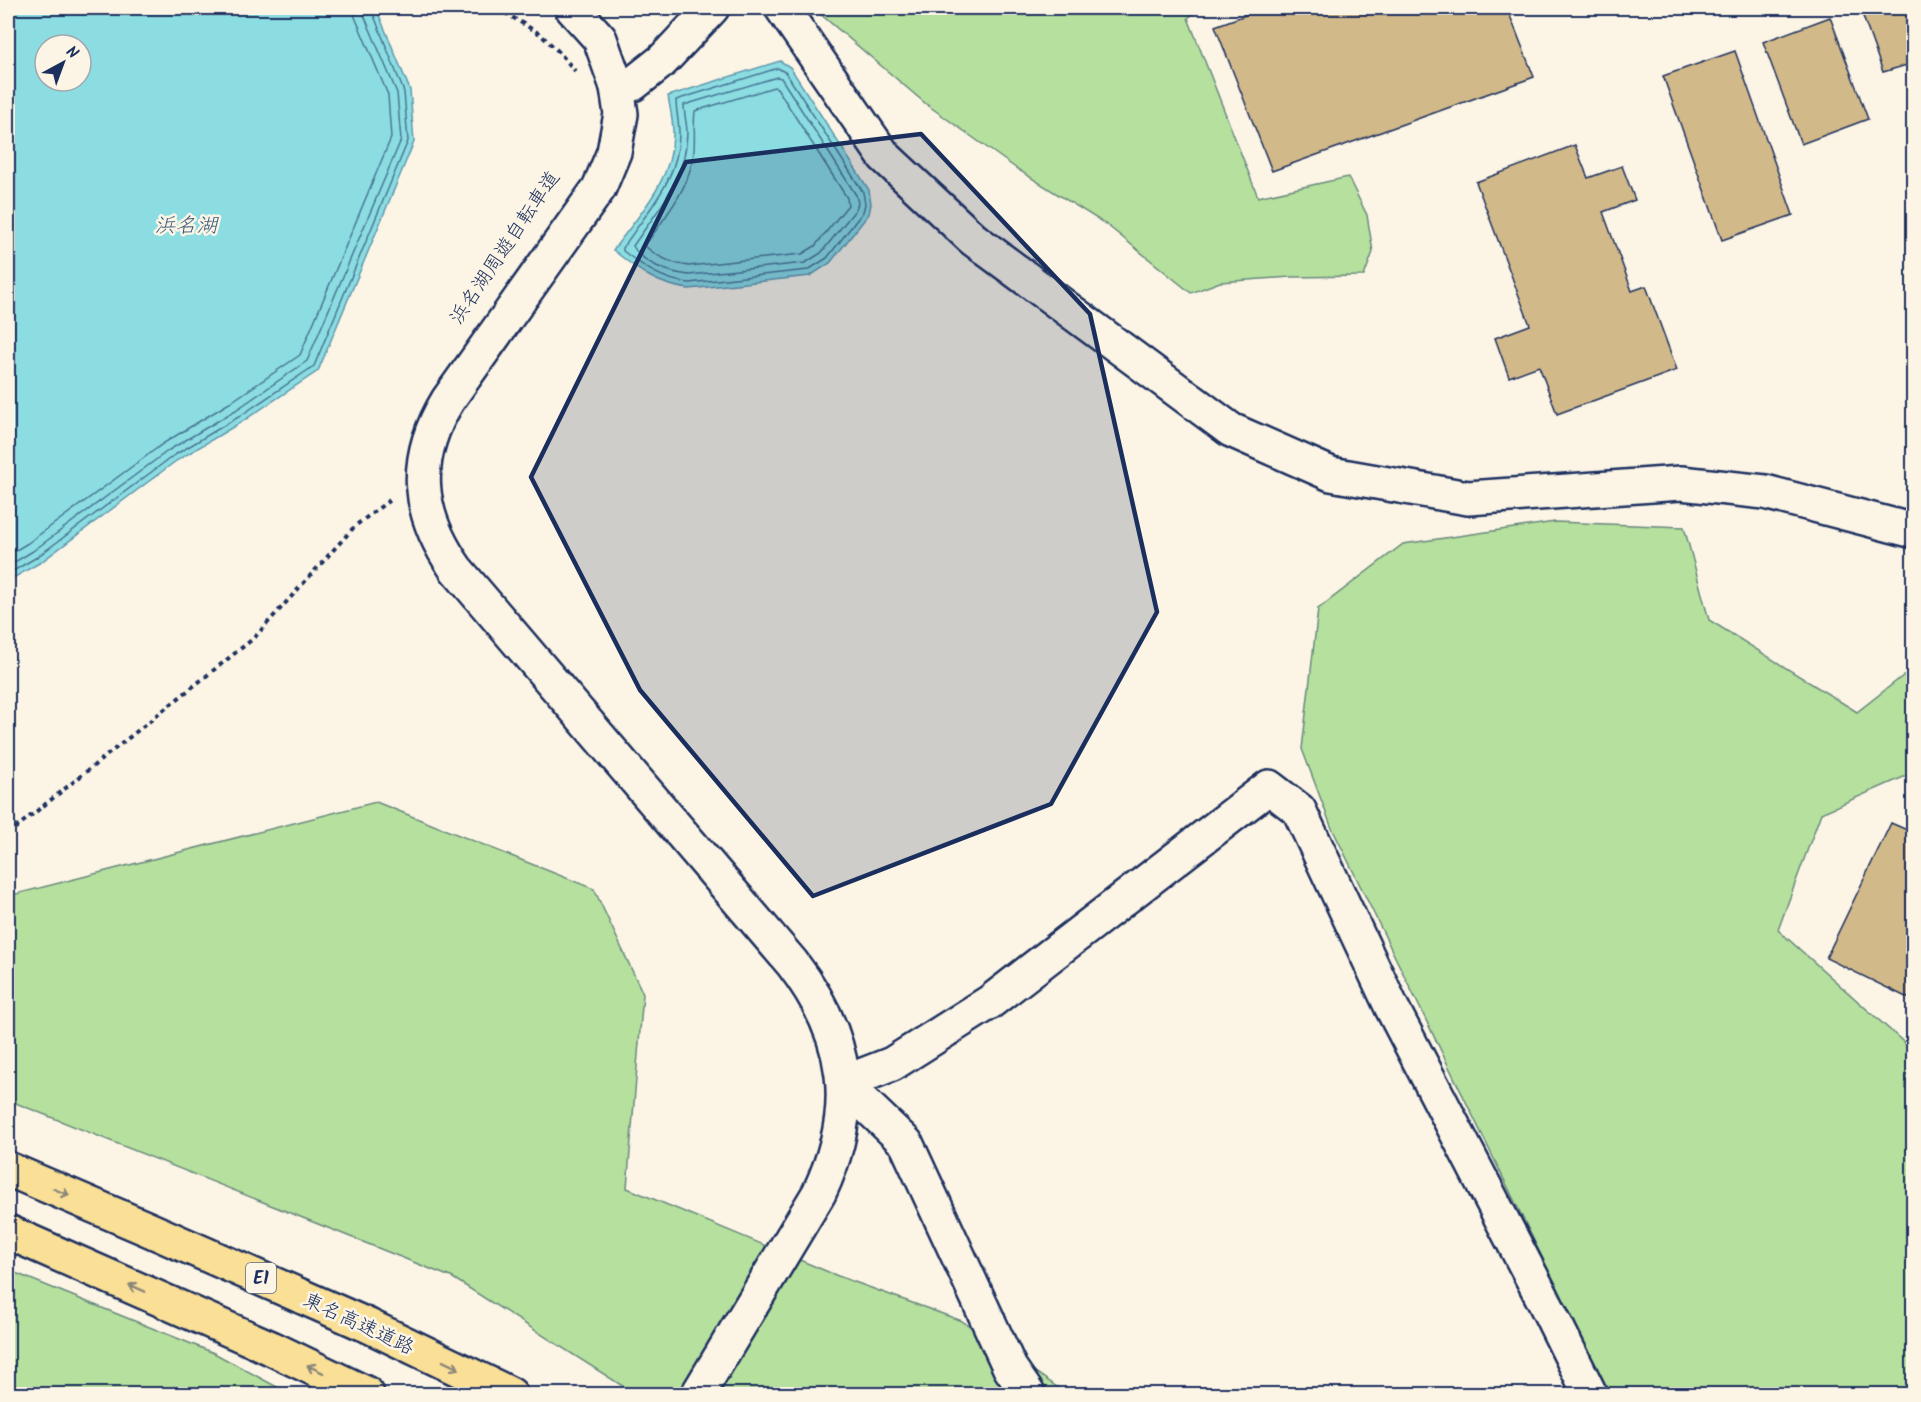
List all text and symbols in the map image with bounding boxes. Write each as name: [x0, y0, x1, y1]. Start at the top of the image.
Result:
north arrow: [33, 33, 93, 93]
text: N: [60, 40, 84, 66]
street label: 浜名湖周遊自転車道: [442, 165, 569, 332]
water label: 浜名湖: [155, 210, 219, 243]
one-way arrow: [52, 1187, 70, 1198]
road number: E1: [246, 1263, 276, 1293]
one-way arrow: [129, 1282, 147, 1293]
street label: 東名高速道路: [297, 1285, 419, 1365]
one-way arrow: [441, 1360, 459, 1372]
one-way arrow: [306, 1362, 324, 1374]

